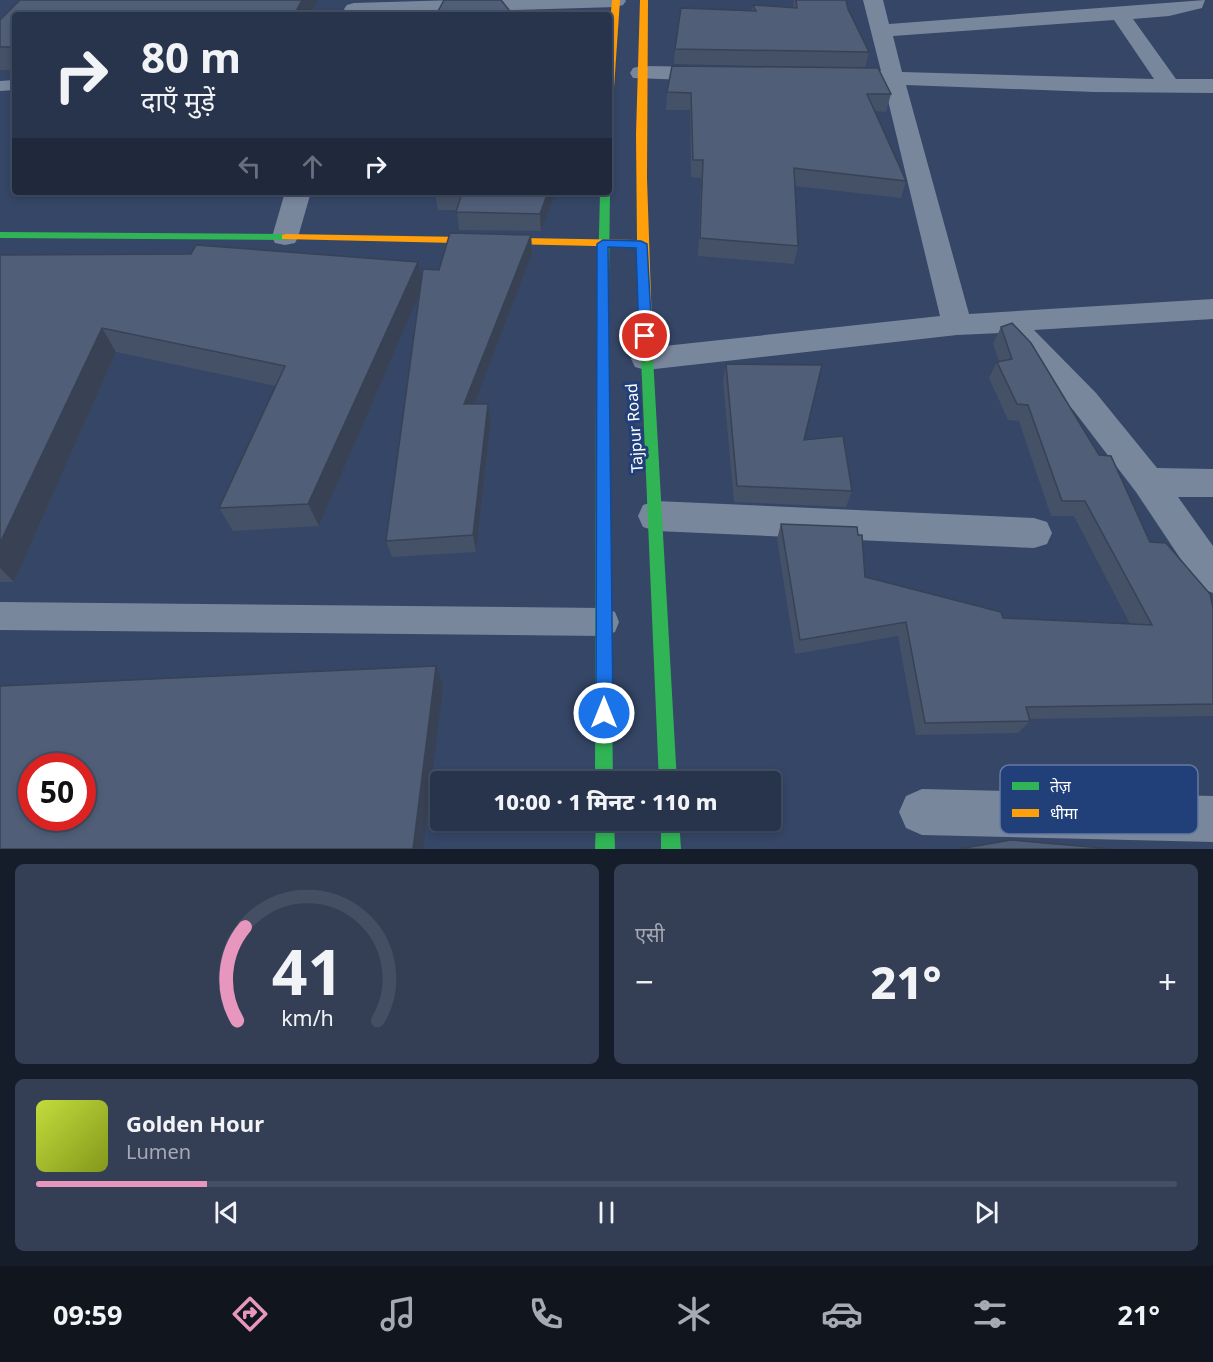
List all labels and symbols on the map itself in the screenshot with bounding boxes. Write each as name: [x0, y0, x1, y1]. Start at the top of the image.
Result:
pin: [619, 310, 670, 361]
street label: Tajpur Road: [620, 383, 648, 473]
position arrow: [572, 681, 636, 745]
speed limit sign: 50: [18, 753, 96, 831]
legend: [1000, 765, 1198, 834]
text: तेज़: [1050, 775, 1072, 797]
text: धीमा: [1050, 802, 1079, 824]

